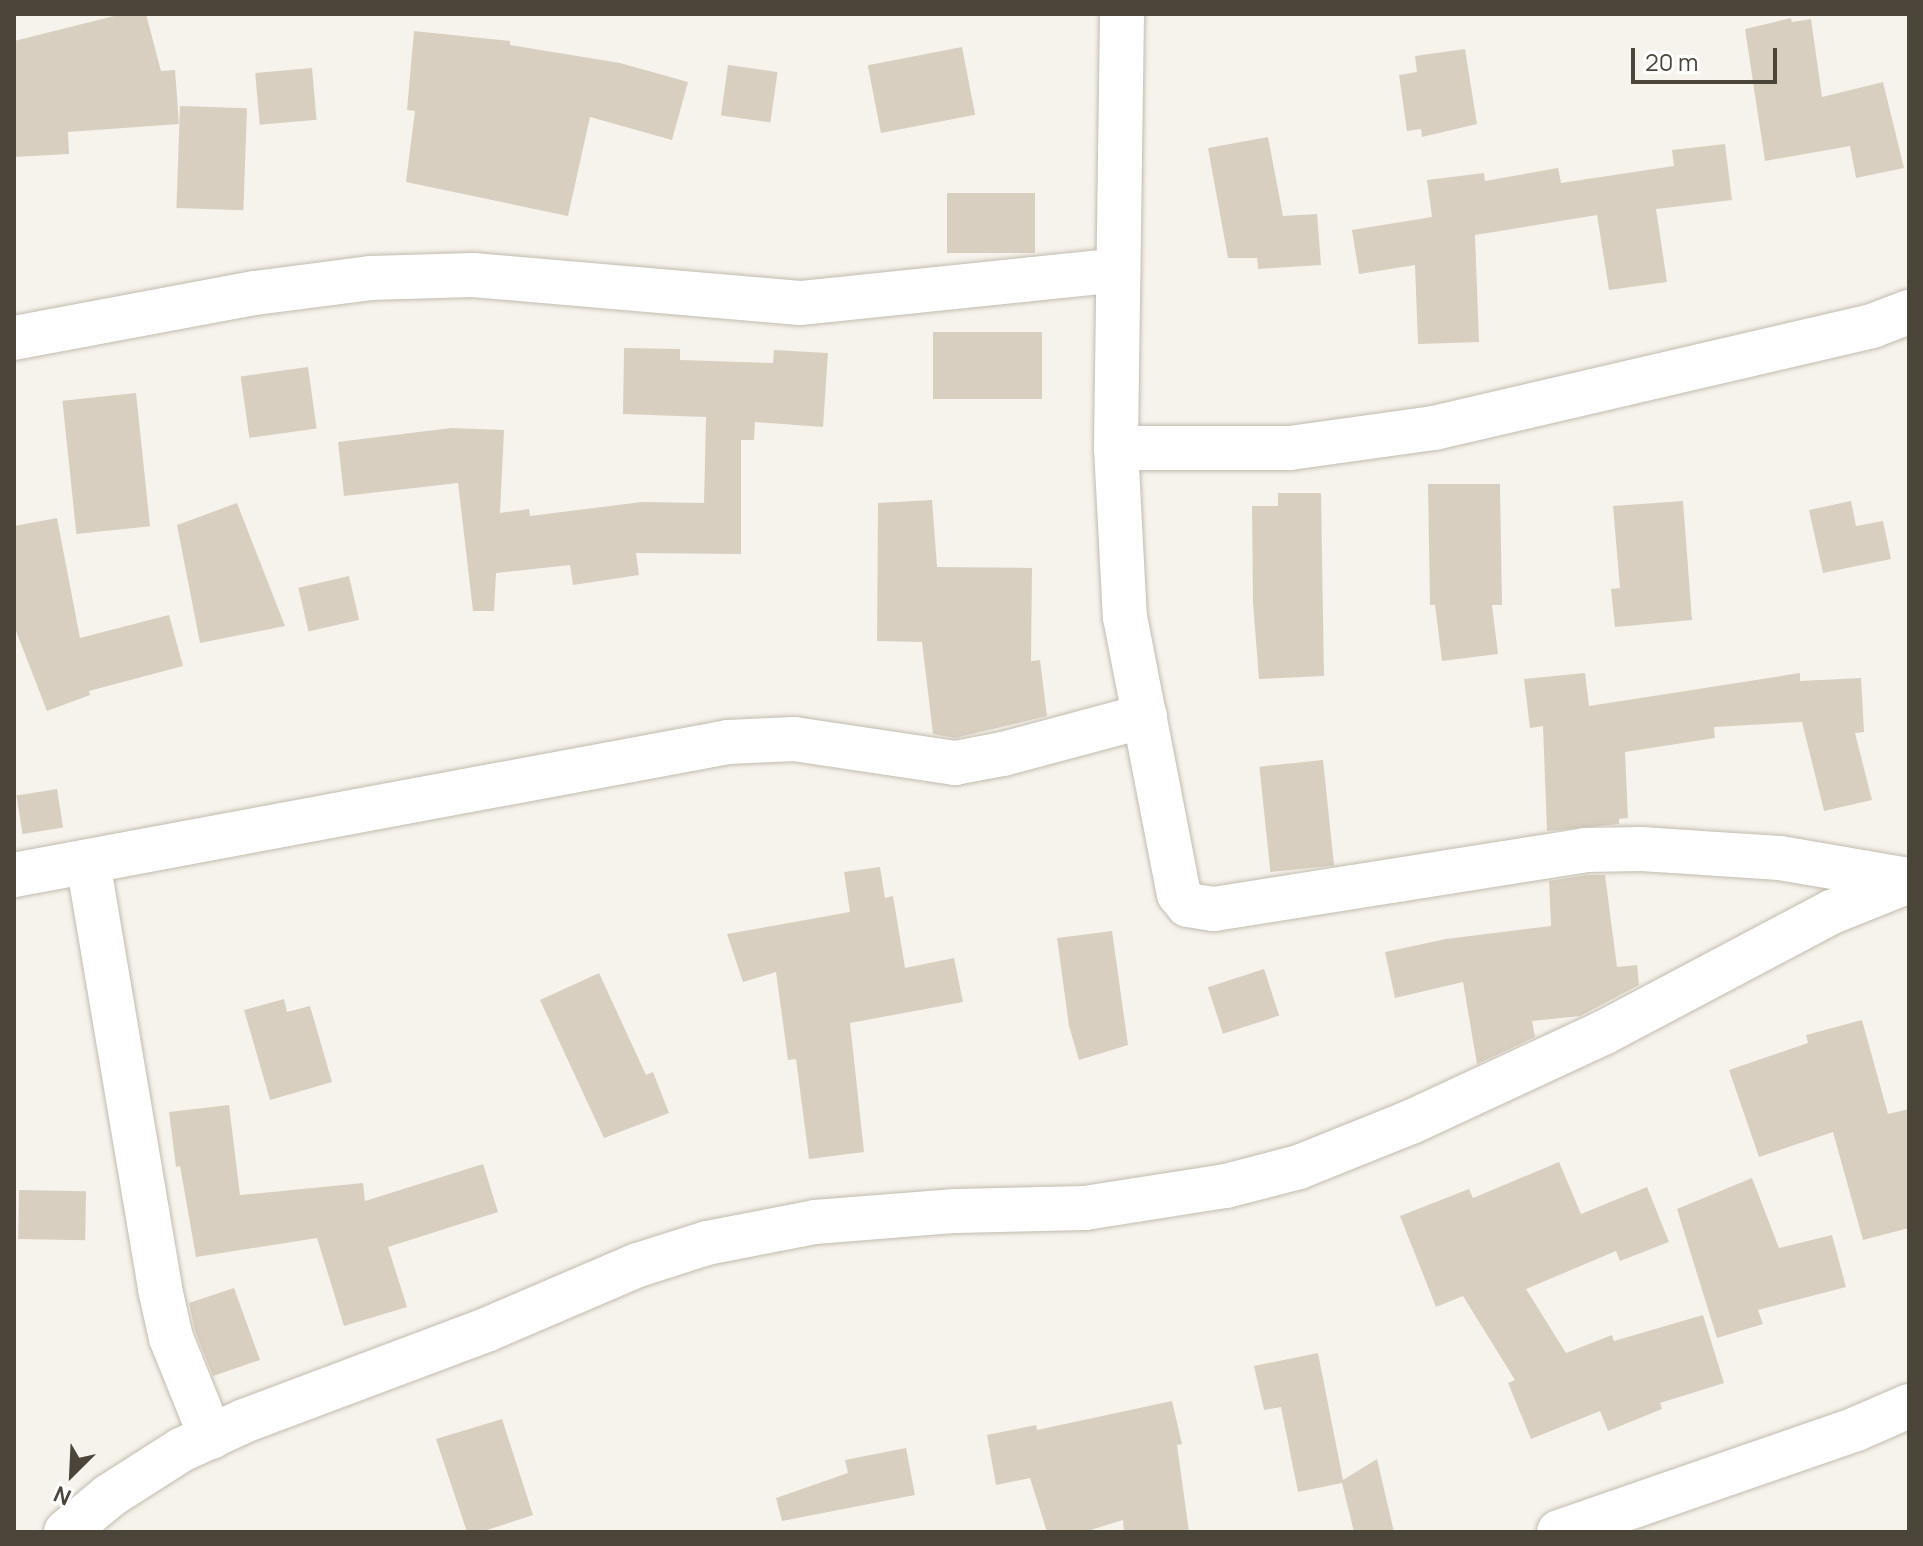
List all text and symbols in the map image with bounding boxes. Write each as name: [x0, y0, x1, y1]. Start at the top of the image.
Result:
scale bar: [1635, 32, 1781, 82]
text: 20 m: [1645, 45, 1698, 78]
north arrow: [32, 1434, 112, 1514]
text: N: [49, 1479, 76, 1513]

